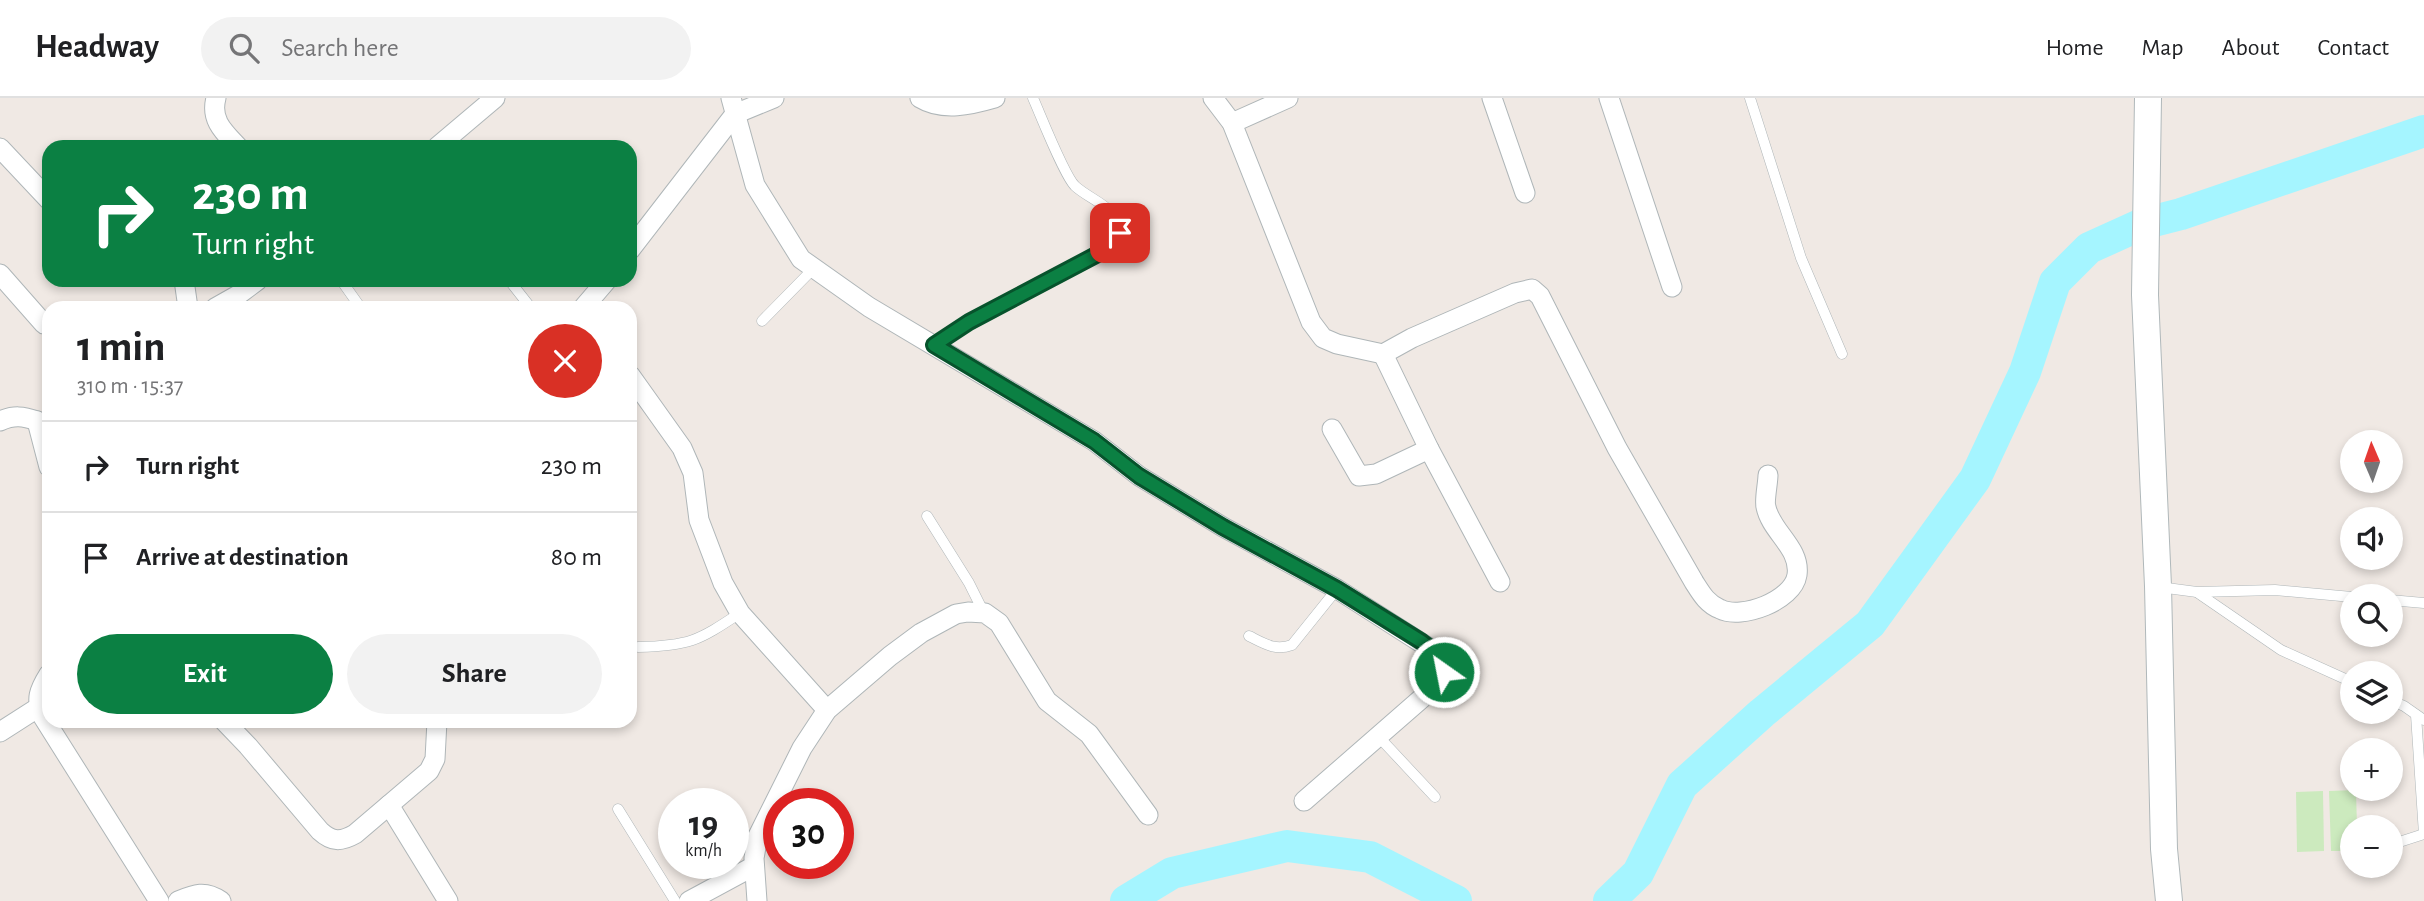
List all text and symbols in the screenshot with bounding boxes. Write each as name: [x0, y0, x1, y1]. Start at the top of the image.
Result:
search box: [201, 17, 691, 80]
icon: search: [225, 29, 263, 67]
text: Headway: [35, 31, 159, 64]
text: Search here: [281, 35, 399, 61]
text: Home: [2046, 36, 2104, 60]
text: Map: [2142, 36, 2184, 60]
text: About: [2222, 36, 2279, 60]
text: Contact: [2317, 36, 2389, 60]
icon: right: [77, 168, 168, 259]
text: 230 m: [192, 170, 309, 219]
pin: [1090, 203, 1150, 263]
icon: arrive: [1101, 214, 1139, 252]
text: Turn right: [192, 228, 314, 260]
button: close: [528, 324, 602, 398]
text: 1 min: [77, 326, 166, 368]
text: 310 m · 15:37: [77, 375, 183, 398]
north arrow: [2340, 430, 2403, 494]
map controls: [2340, 430, 2403, 878]
icon: right: [77, 448, 115, 486]
text: Turn right: [136, 453, 239, 479]
text: 230 m: [541, 453, 602, 479]
button: sound: [2340, 507, 2403, 570]
icon: arrive: [77, 539, 115, 577]
text: Arrive at destination: [136, 544, 349, 570]
text: 80 m: [551, 544, 602, 570]
button: search: [2340, 584, 2403, 647]
button: Exit: [77, 634, 333, 714]
button: Share: [347, 634, 602, 714]
position arrow: [1407, 635, 1481, 709]
button: layers: [2340, 661, 2403, 724]
button: +: [2340, 738, 2403, 801]
speed limit sign: 30: [763, 788, 854, 879]
text: 19: [689, 807, 718, 842]
button: −: [2340, 815, 2403, 878]
text: km/h: [685, 842, 722, 860]

